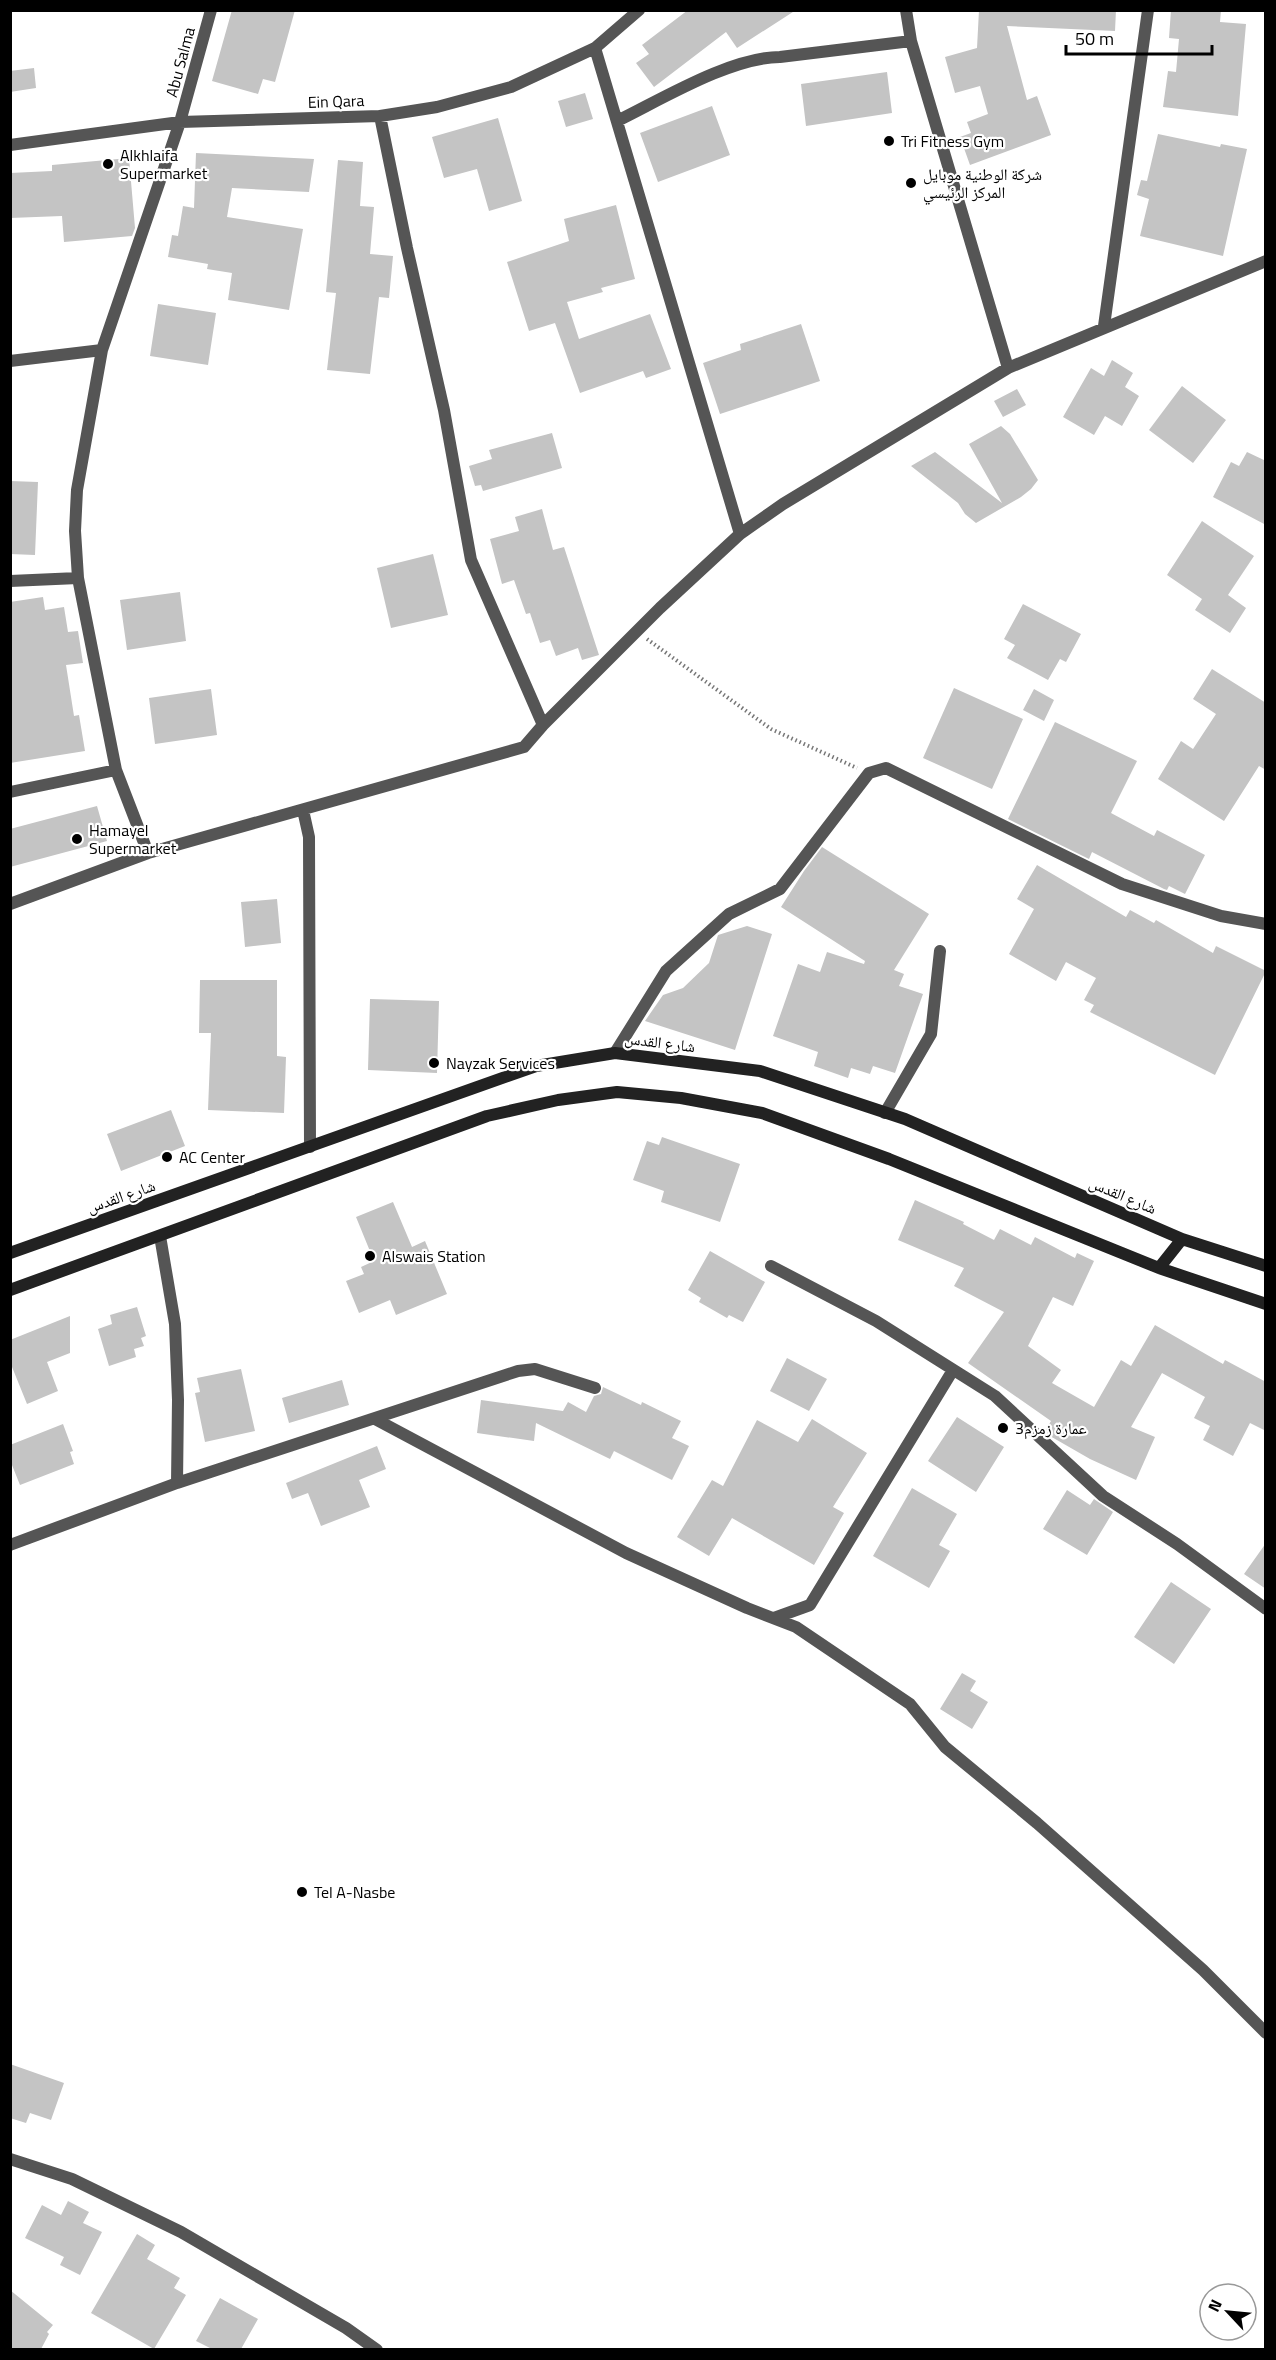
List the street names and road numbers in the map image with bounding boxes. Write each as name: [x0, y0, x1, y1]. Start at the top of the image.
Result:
street label: Abu Salma: [159, 24, 201, 100]
street label: Ein Qara: [307, 88, 365, 114]
street label: شارع القدس: [623, 1026, 697, 1058]
street label: شارع القدس: [1086, 1170, 1160, 1220]
street label: شارع القدس: [83, 1173, 159, 1219]

